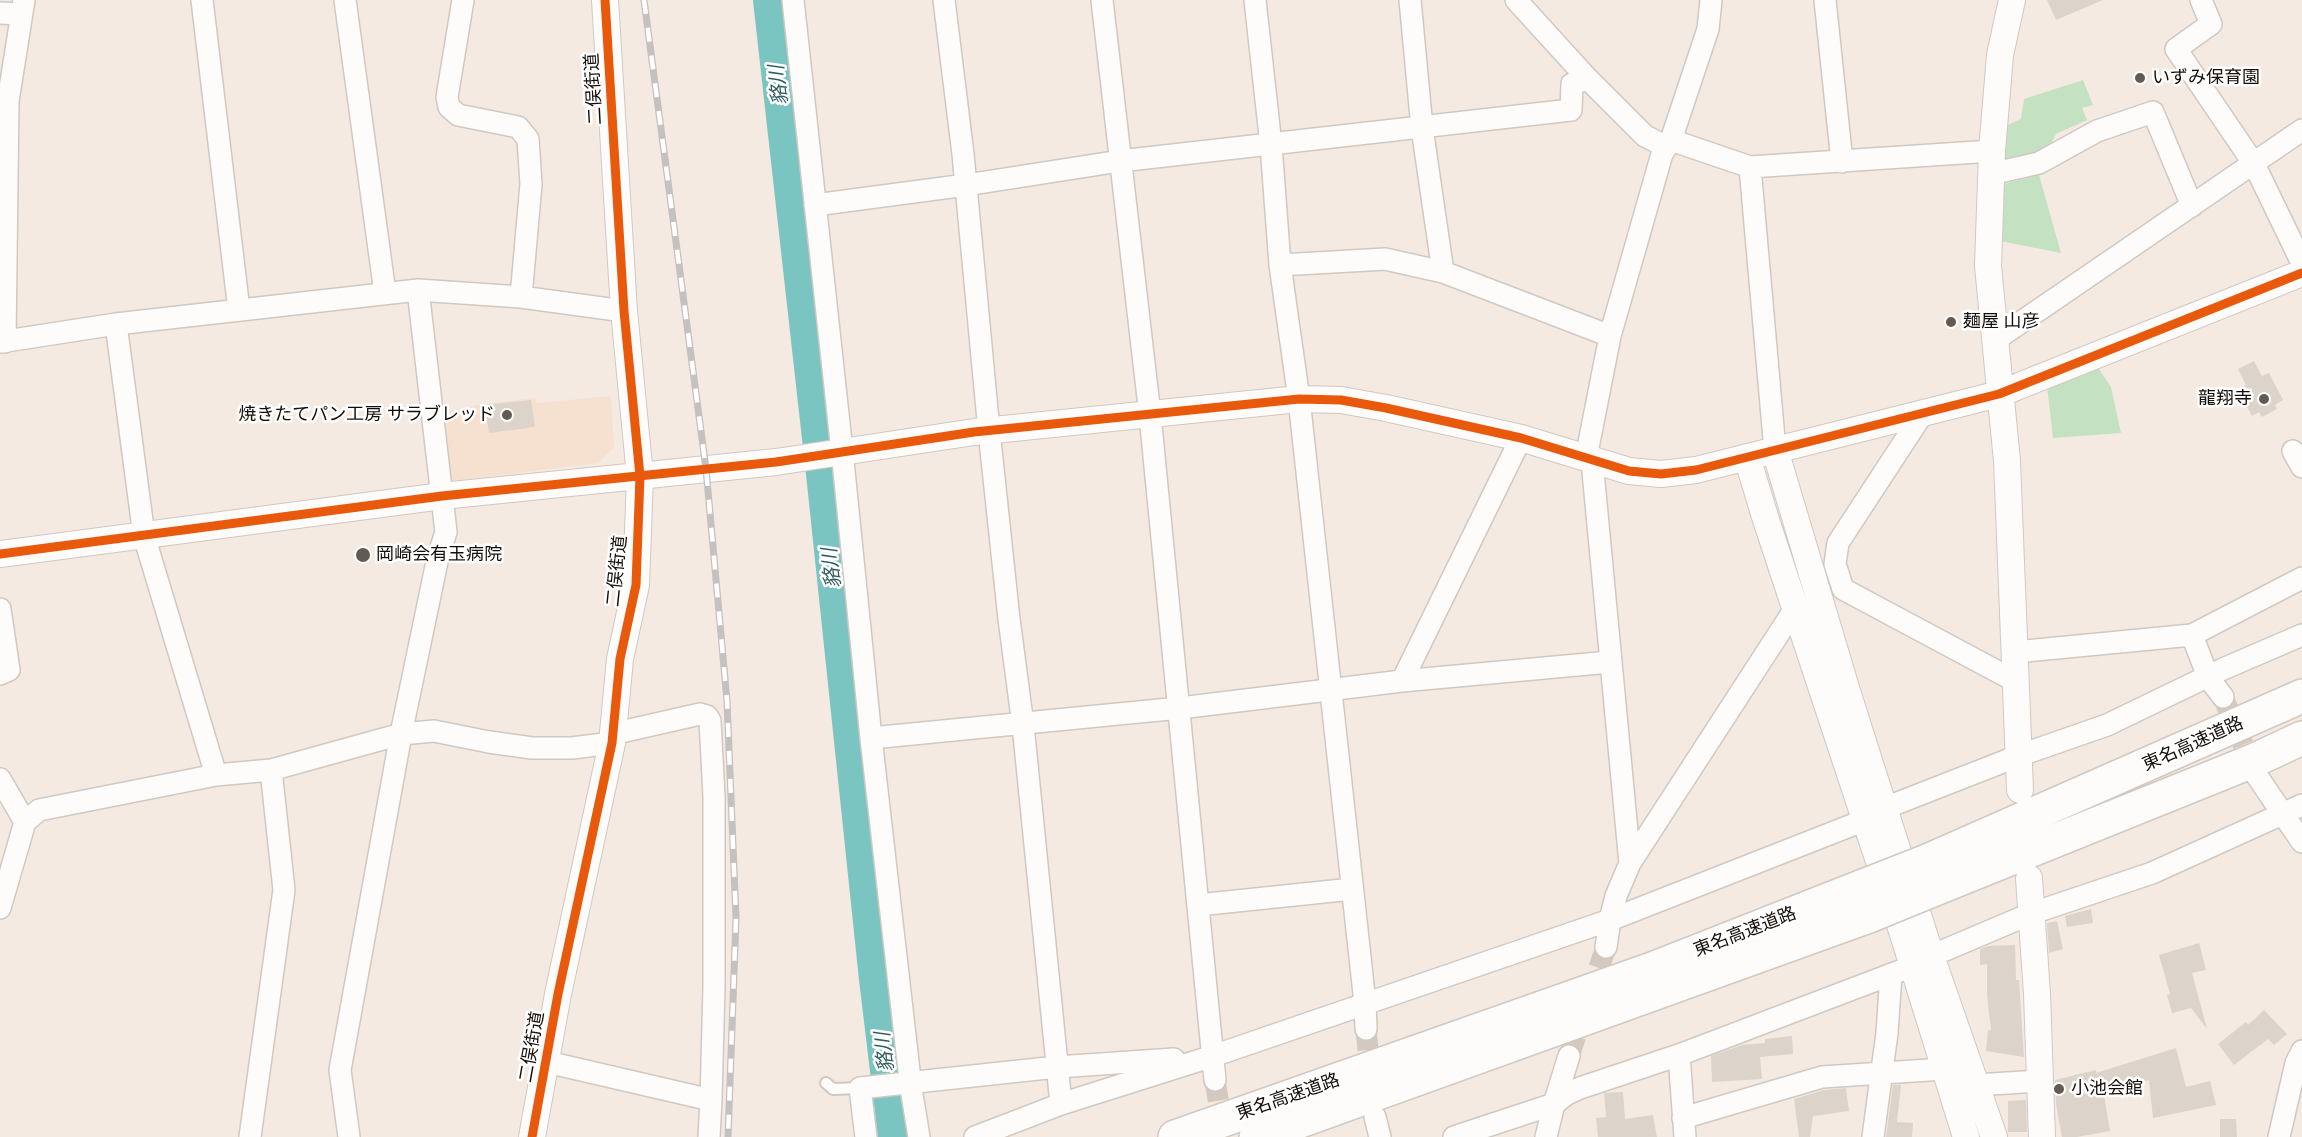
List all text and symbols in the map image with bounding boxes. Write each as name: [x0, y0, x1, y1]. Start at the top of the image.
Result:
street label: 二俣街道: [581, 52, 607, 126]
water label: 貉川: [765, 64, 793, 106]
place label: いずみ保育園: [2152, 67, 2260, 89]
marker: いずみ保育園: [2133, 71, 2147, 85]
place label: 麺屋 山彦: [1963, 311, 2040, 333]
marker: 麺屋 山彦: [1944, 315, 1958, 329]
place label: 龍翔寺: [2198, 388, 2252, 410]
marker: 龍翔寺: [2257, 392, 2271, 406]
place label: 焼きたてパン工房 サラブレッド: [238, 404, 495, 426]
marker: 焼きたてパン工房 サラブレッド: [500, 408, 514, 422]
street label: 二俣街道: [602, 534, 632, 608]
place label: 岡崎会有玉病院: [376, 544, 502, 566]
marker: 岡崎会有玉病院: [354, 546, 372, 564]
water label: 貉川: [818, 547, 846, 589]
street label: 東名高速道路: [2139, 712, 2247, 776]
street label: 東名高速道路: [1691, 903, 1799, 961]
street label: 二俣街道: [515, 1010, 549, 1084]
water label: 貉川: [871, 1031, 899, 1073]
street label: 東名高速道路: [1233, 1069, 1343, 1125]
place label: 小池会館: [2071, 1078, 2143, 1100]
marker: 小池会館: [2052, 1082, 2066, 1096]

